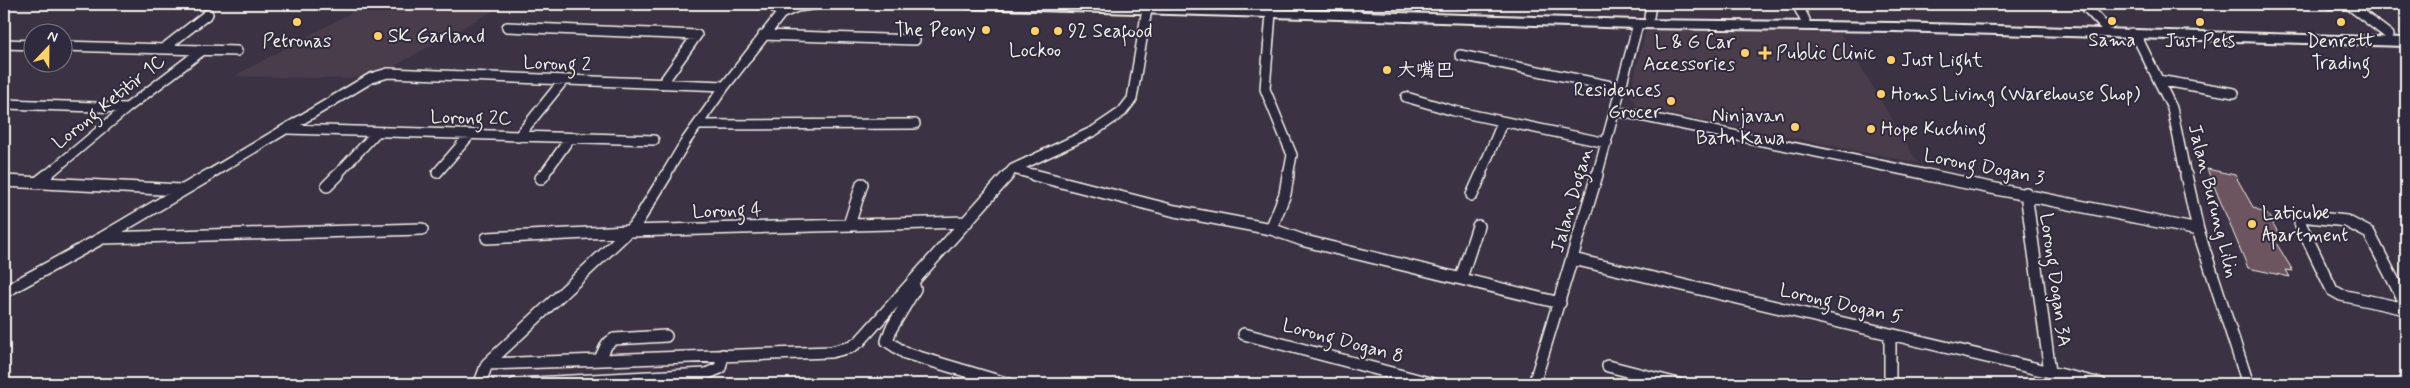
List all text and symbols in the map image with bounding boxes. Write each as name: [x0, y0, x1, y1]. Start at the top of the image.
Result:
marker: Sama: [2106, 15, 2118, 27]
marker: Petronas: [291, 16, 303, 28]
marker: Just Pets: [2194, 16, 2206, 28]
marker: Denrett Trading: [2335, 16, 2347, 28]
place label: The Peony: [894, 18, 976, 43]
place label: 92 Seafood: [1068, 19, 1153, 47]
north arrow: [22, 22, 72, 72]
place label: SK Garland: [388, 24, 485, 49]
marker: The Peony: [980, 24, 992, 36]
marker: Lockoo: [1029, 25, 1041, 37]
marker: 92 Seafood: [1052, 25, 1064, 37]
text: N: [45, 27, 60, 47]
place label: Sama: [2088, 28, 2136, 53]
place label: Petronas: [263, 29, 331, 54]
place label: Just Pets: [2165, 29, 2235, 54]
place label: Denrett Trading: [2306, 29, 2376, 79]
marker: SK Garland: [372, 30, 384, 42]
place label: L & G Car Accessories: [1643, 30, 1736, 77]
place label: Lockoo: [1009, 38, 1061, 63]
place label: Public Clinic: [1776, 41, 1877, 66]
marker: Public Clinic: [1758, 46, 1772, 60]
marker: L & G Car Accessories: [1739, 47, 1751, 59]
street label: Lorong Ketitir 1C: [47, 48, 173, 158]
place label: Just Light: [1901, 48, 1983, 76]
street label: Lorong 2: [523, 50, 591, 81]
marker: Just Light: [1885, 54, 1897, 66]
place label: 大嘴巴: [1397, 58, 1454, 83]
marker: 大嘴巴: [1381, 64, 1393, 76]
place label: Residences Grocer: [1574, 78, 1661, 125]
place label: Homs Living (Warehouse Shop): [1891, 82, 2140, 108]
marker: Homs Living (Warehouse Shop): [1875, 88, 1887, 100]
marker: Residences Grocer: [1665, 95, 1677, 107]
place label: Ninjavan Batu Kawa: [1696, 104, 1785, 151]
street label: Lorong 2C: [430, 105, 512, 134]
place label: Hope Kuching: [1881, 117, 1986, 145]
marker: Ninjavan Batu Kawa: [1789, 121, 1801, 133]
street label: Jalan Burung Lilin: [2181, 122, 2244, 281]
marker: Hope Kuching: [1865, 123, 1877, 135]
street label: Lorong Dogan 3: [1921, 143, 2047, 194]
street label: Jalan Dogan: [1545, 144, 1602, 256]
street label: Lorong 4: [692, 197, 762, 228]
place label: Laticube Apartment: [2262, 201, 2348, 250]
street label: Lorong Dogan 3A: [2030, 212, 2077, 349]
marker: Laticube Apartment: [2246, 218, 2258, 230]
street label: Lorong Dogan 5: [1777, 278, 1905, 333]
street label: Lorong Dogan 8: [1279, 313, 1406, 372]

